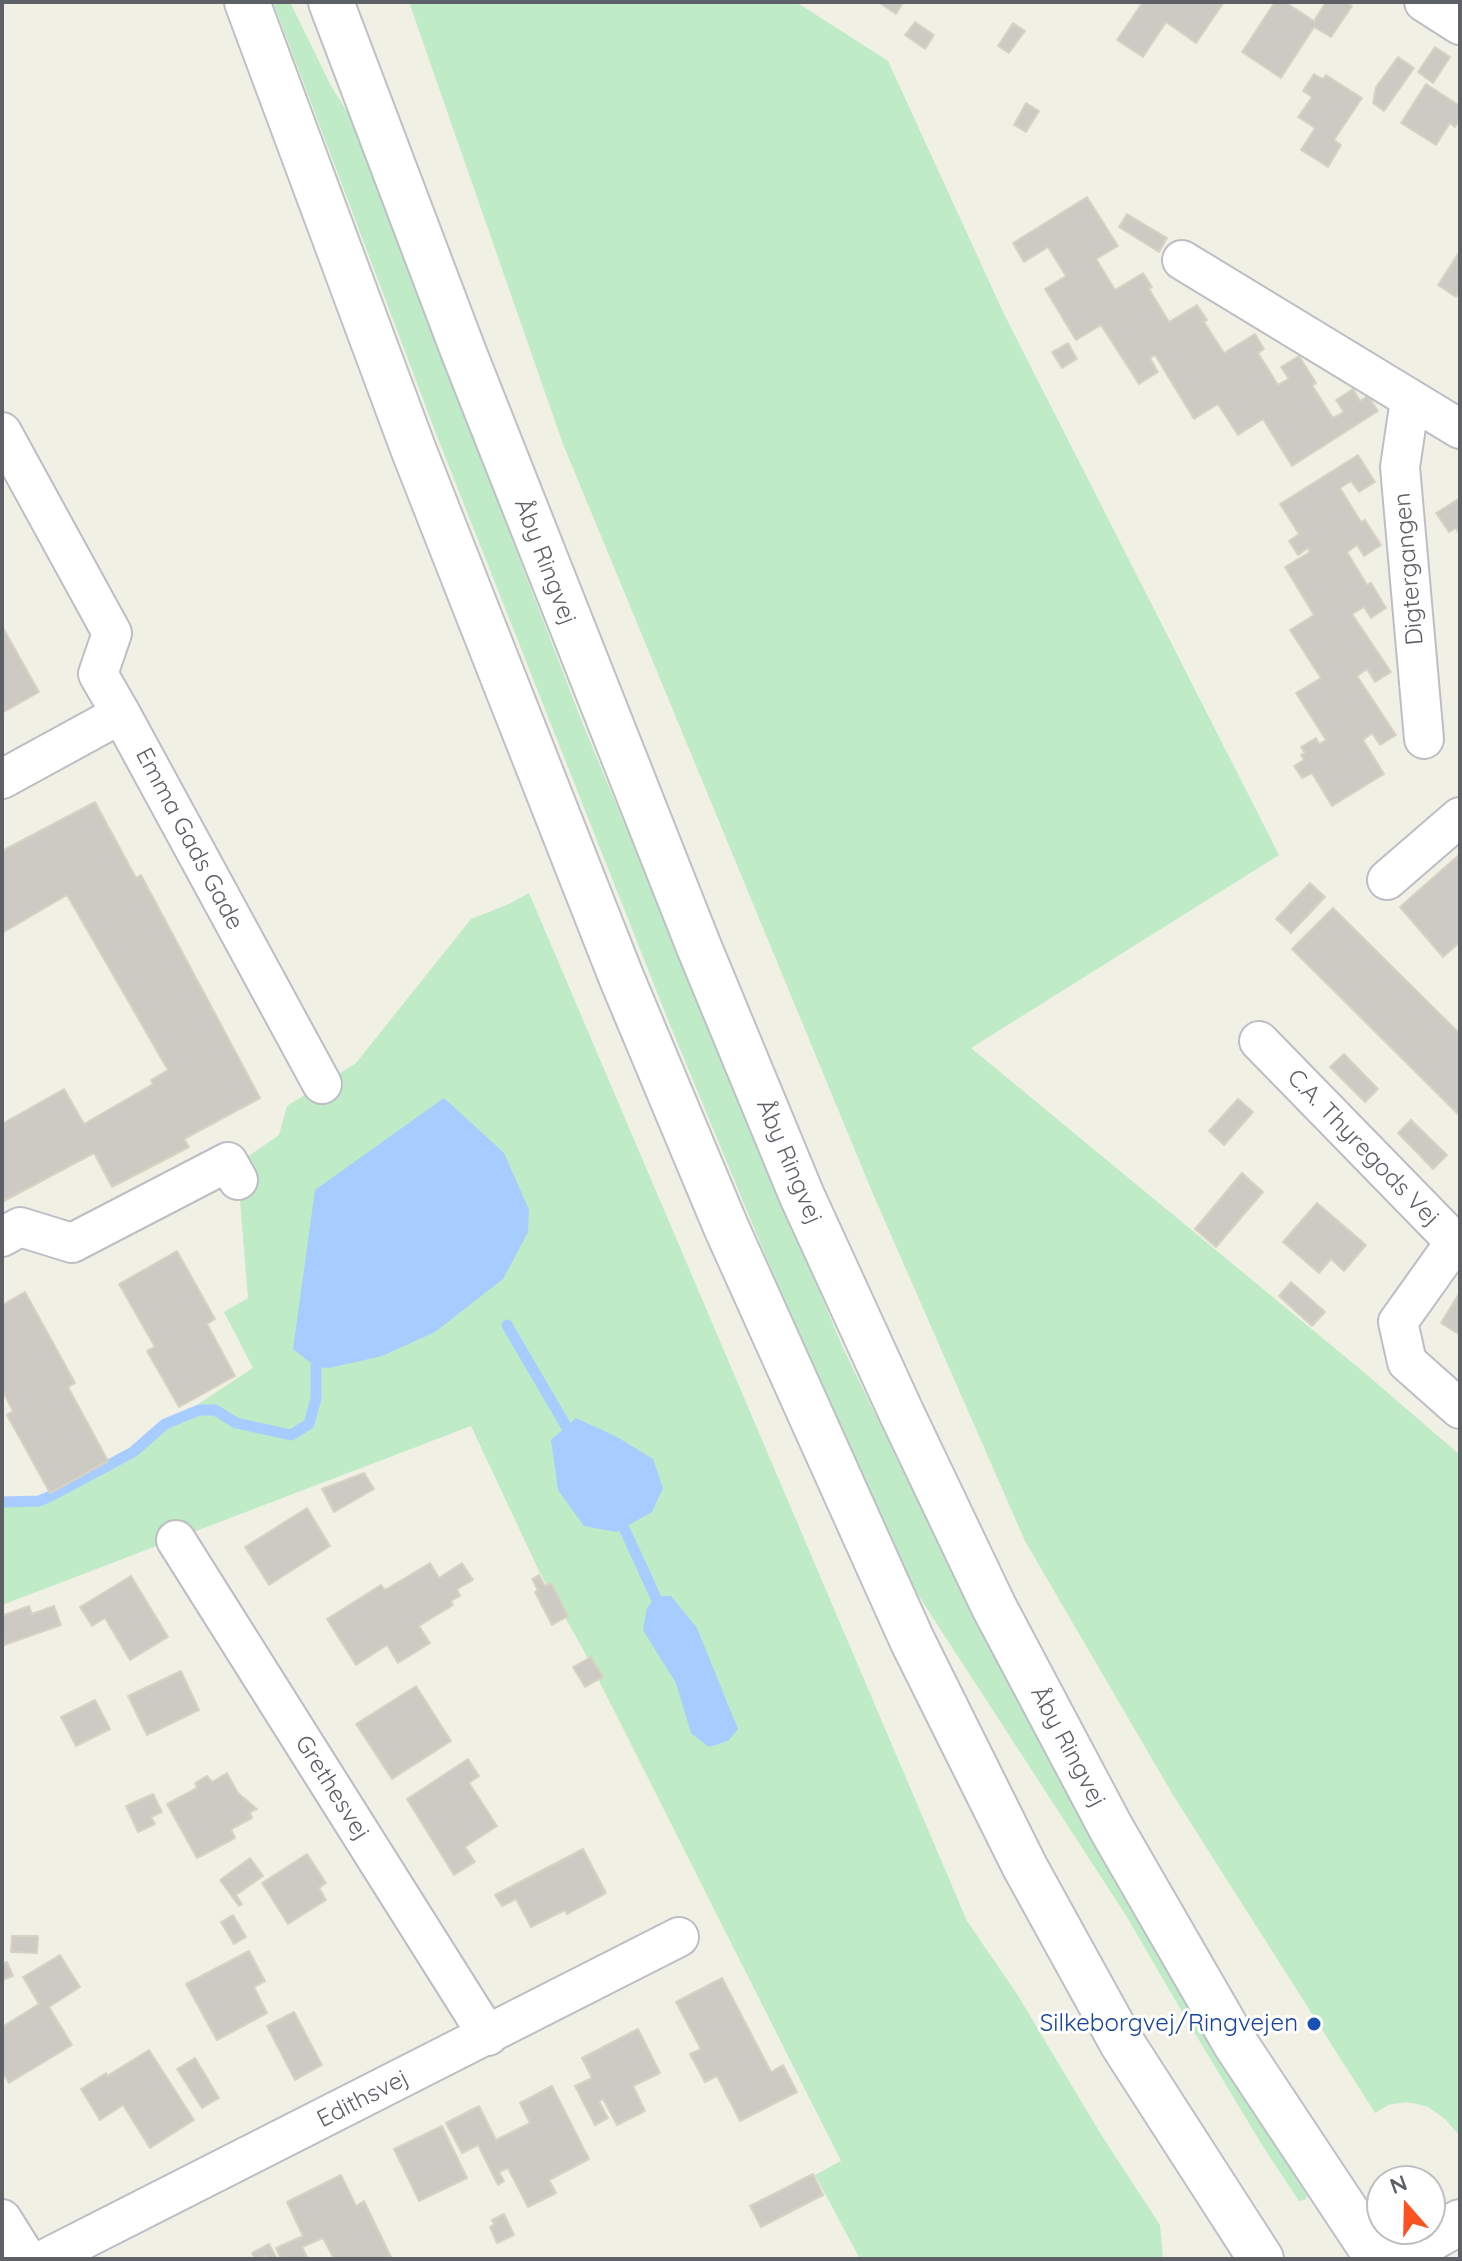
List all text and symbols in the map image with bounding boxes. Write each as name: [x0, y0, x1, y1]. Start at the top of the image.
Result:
street label: Digtergangen: [1388, 492, 1430, 646]
street label: Åby Ringvej: [508, 495, 582, 629]
street label: Emma Gads Gade: [129, 743, 249, 935]
street label: C.A. Thyregods Vej: [1281, 1064, 1445, 1232]
street label: Åby Ringvej: [750, 1095, 828, 1229]
street label: Åby Ringvej: [1024, 1682, 1112, 1812]
street label: Grethesvej: [288, 1730, 376, 1846]
place label: Silkeborgvej/Ringvejen: [1040, 2010, 1298, 2038]
marker: Silkeborgvej/Ringvejen: [1305, 2015, 1323, 2033]
street label: Edithsvej: [312, 2064, 414, 2134]
north arrow: [1366, 2165, 1446, 2245]
text: N: [1386, 2168, 1411, 2200]

